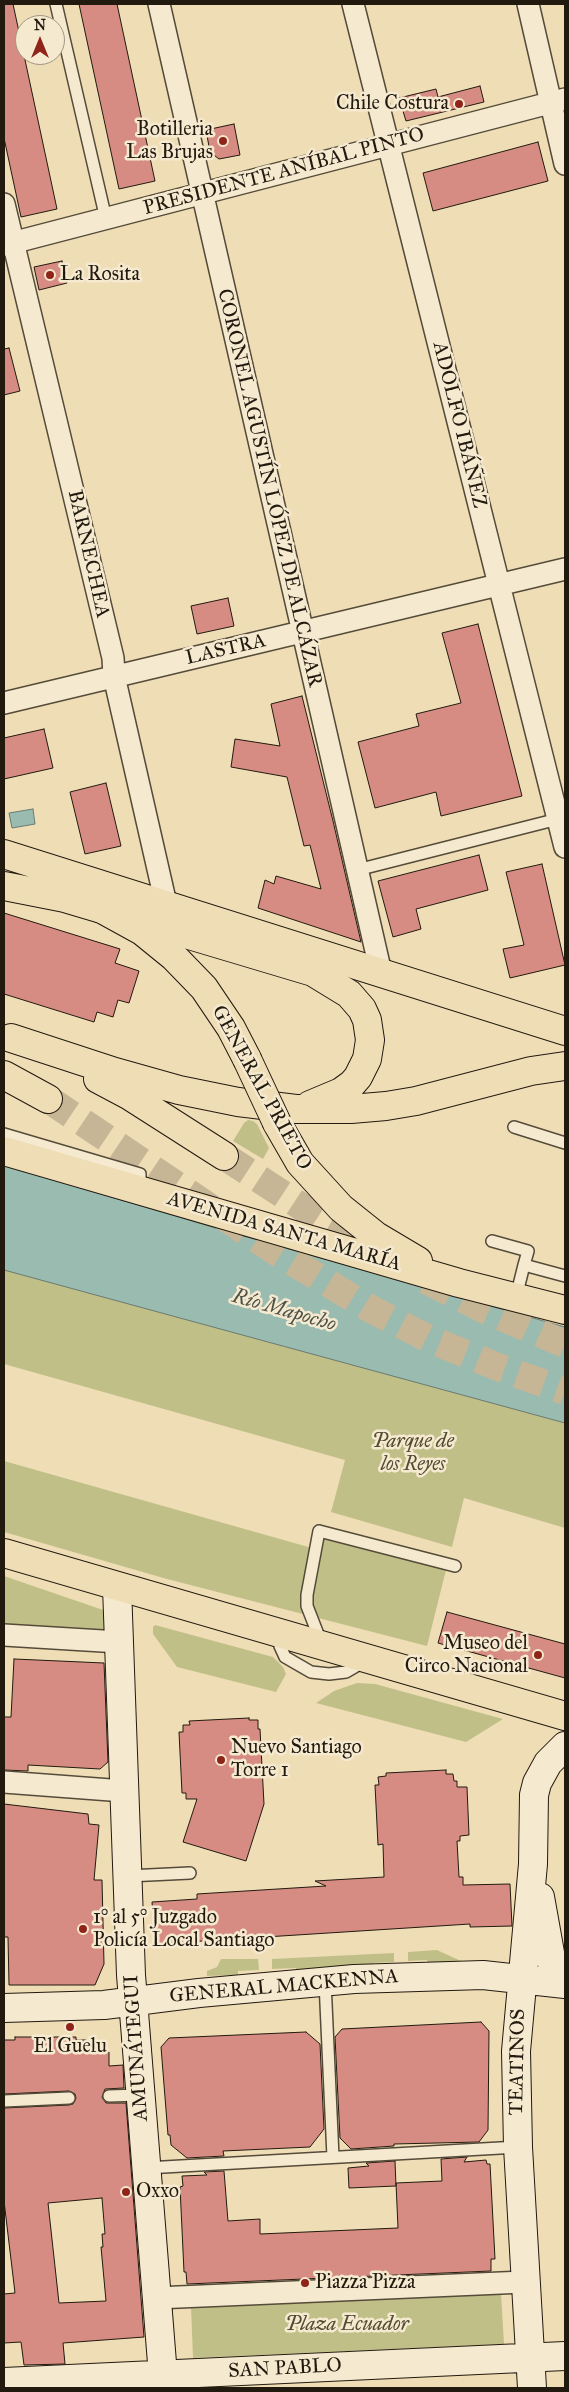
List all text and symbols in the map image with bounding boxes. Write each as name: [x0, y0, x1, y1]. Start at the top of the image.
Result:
north arrow: [15, 15, 65, 65]
text: N: [34, 17, 46, 34]
place label: Chile Costura: [336, 92, 449, 116]
marker: Chile Costura: [453, 98, 465, 110]
place label: Botilleria Las Brujas: [126, 118, 213, 165]
street label: PRESIDENTE ANÍBAL PINTO: [141, 123, 427, 221]
marker: Botilleria Las Brujas: [217, 135, 229, 147]
place label: La Rosita: [60, 263, 140, 287]
marker: La Rosita: [44, 269, 56, 281]
street label: CORONEL AGUSTÍN LÓPEZ DE ALCÁZAR: [211, 287, 327, 689]
street label: ADOLFO IBÁÑEZ: [427, 339, 491, 511]
street label: BARNECHEA: [62, 488, 114, 620]
street label: LASTRA: [184, 629, 268, 671]
street label: GENERAL PRIETO: [206, 1002, 316, 1174]
street label: AVENIDA SANTA MARÍA: [164, 1187, 404, 1277]
water label: Río Mapocho: [229, 1284, 339, 1338]
park label: Parque de los Reyes: [372, 1430, 454, 1477]
place label: Museo del Circo Nacional: [405, 1632, 528, 1679]
marker: Museo del Circo Nacional: [532, 1649, 544, 1661]
place label: Nuevo Santiago Torre 1: [231, 1736, 362, 1783]
marker: Nuevo Santiago Torre 1: [215, 1754, 227, 1766]
place label: 1° al 5° Juzgado Policía Local Santiago: [93, 1906, 275, 1953]
marker: 1° al 5° Juzgado Policía Local Santiago: [77, 1923, 89, 1935]
street label: GENERAL MACKENNA: [168, 1965, 400, 2009]
street label: AMUNÁTEGUI: [120, 1974, 154, 2122]
street label: TEATINOS: [505, 2008, 531, 2116]
marker: El Guelu: [64, 2021, 76, 2033]
place label: El Guelu: [33, 2035, 107, 2059]
place label: Oxxo: [136, 2180, 179, 2204]
marker: Oxxo: [120, 2186, 132, 2198]
place label: Piazza Pizza: [315, 2271, 416, 2295]
marker: Piazza Pizza: [299, 2277, 311, 2289]
park label: Plaza Ecuador: [285, 2313, 409, 2337]
street label: SAN PABLO: [228, 2354, 342, 2384]

